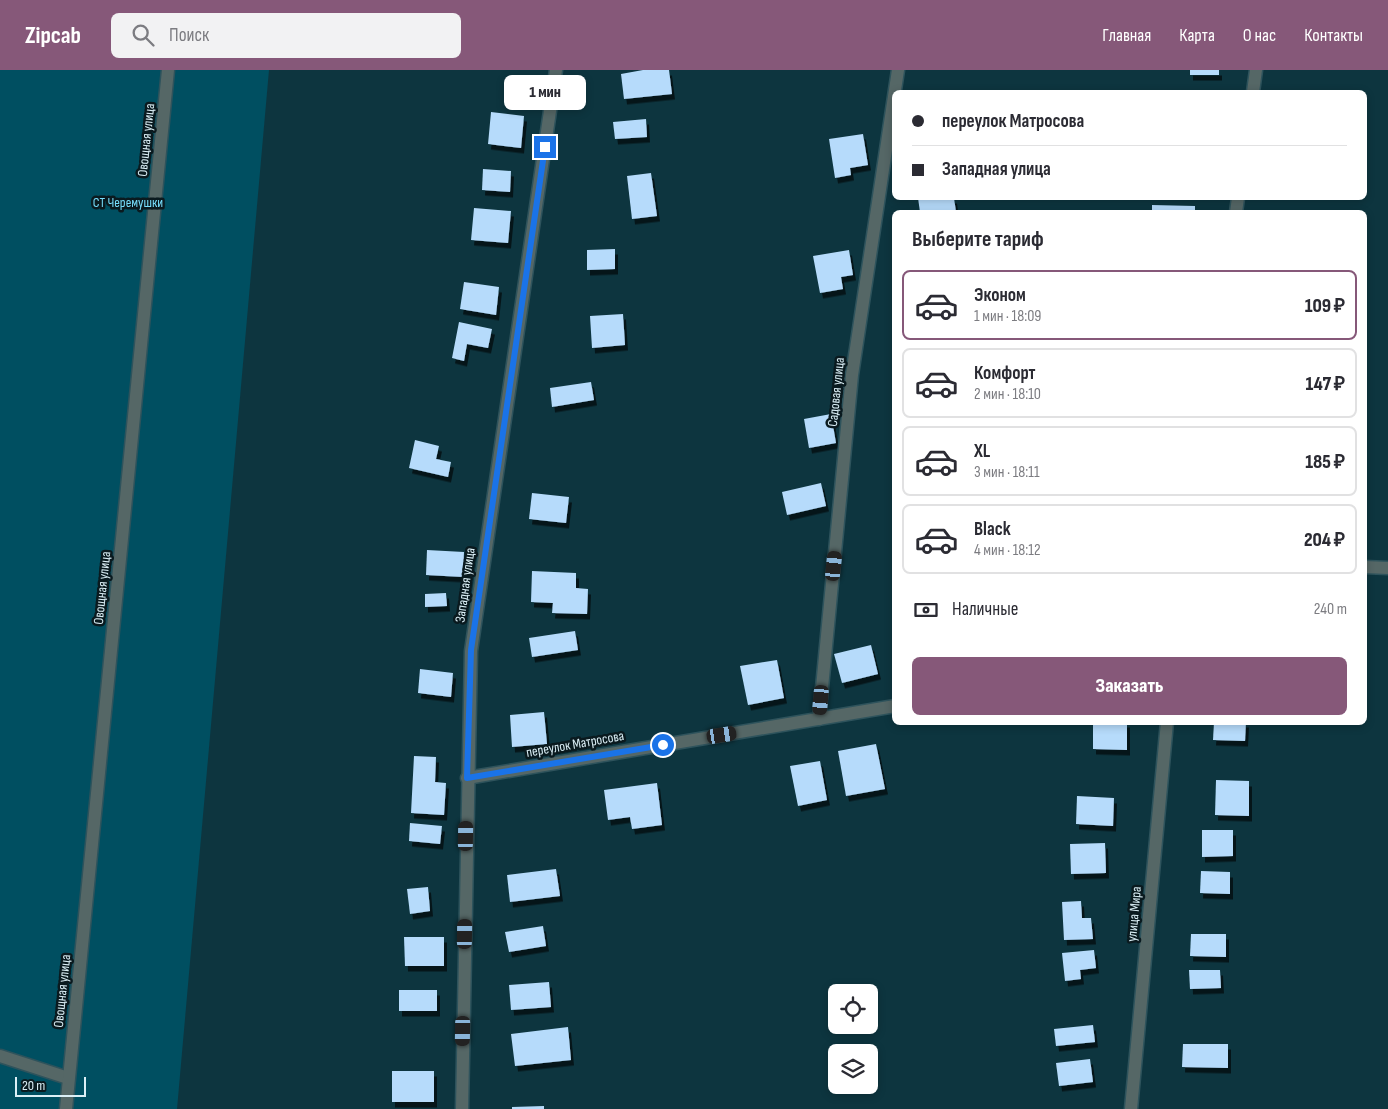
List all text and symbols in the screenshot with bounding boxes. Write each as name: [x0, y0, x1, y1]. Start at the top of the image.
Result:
search box: [111, 13, 461, 58]
text: Zipcab: [25, 21, 81, 50]
icon: search: [129, 21, 157, 49]
text: Поиск: [169, 24, 209, 47]
text: Главная: [1102, 25, 1151, 46]
text: Карта: [1179, 25, 1215, 46]
text: О нас: [1243, 25, 1276, 46]
text: Контакты: [1304, 25, 1363, 46]
callout: 1 мин: [504, 75, 586, 110]
text: 1 мин: [529, 83, 561, 102]
street label: Овощная улица: [134, 103, 158, 177]
text: переулок Матросова: [942, 110, 1084, 133]
route end: [534, 136, 556, 158]
text: Западная улица: [942, 158, 1051, 181]
park label: СТ Черемушки: [93, 194, 163, 211]
text: Выберите тариф: [912, 226, 1044, 253]
icon: car: [914, 283, 959, 328]
text: Эконом: [974, 284, 1026, 307]
text: 109 ₽: [1305, 295, 1345, 318]
text: 1 мин · 18:09: [974, 307, 1041, 326]
street label: Садовая улица: [824, 356, 848, 428]
icon: car: [914, 361, 959, 406]
text: Комфорт: [974, 362, 1036, 385]
text: 147 ₽: [1305, 373, 1345, 396]
text: 2 мин · 18:10: [974, 385, 1041, 404]
icon: car: [914, 439, 959, 484]
text: XL: [974, 440, 990, 463]
text: 185 ₽: [1305, 451, 1345, 474]
text: 3 мин · 18:11: [974, 463, 1040, 482]
icon: car: [914, 517, 959, 562]
text: Black: [974, 518, 1011, 541]
text: 204 ₽: [1304, 529, 1345, 552]
text: 4 мин · 18:12: [974, 541, 1041, 560]
street label: Западная улица: [451, 547, 479, 623]
car: [824, 550, 843, 582]
street label: Овощная улица: [90, 551, 114, 625]
icon: cash: [912, 596, 940, 624]
text: Наличные: [952, 598, 1018, 621]
text: 240 m: [1314, 600, 1347, 619]
button: Заказать: [912, 657, 1347, 715]
car: [812, 684, 829, 716]
car: [706, 725, 737, 745]
street label: переулок Матросова: [525, 727, 625, 761]
route start: [652, 734, 674, 756]
car: [458, 821, 473, 851]
street label: улица Мира: [1123, 886, 1145, 942]
car: [457, 919, 472, 949]
street label: Овощная улица: [50, 954, 74, 1028]
map controls: [828, 984, 878, 1094]
button: locate: [828, 984, 878, 1034]
car: [455, 1016, 470, 1046]
button: layers: [828, 1044, 878, 1094]
scale bar: [15, 1074, 86, 1097]
text: 20 m: [22, 1077, 45, 1094]

